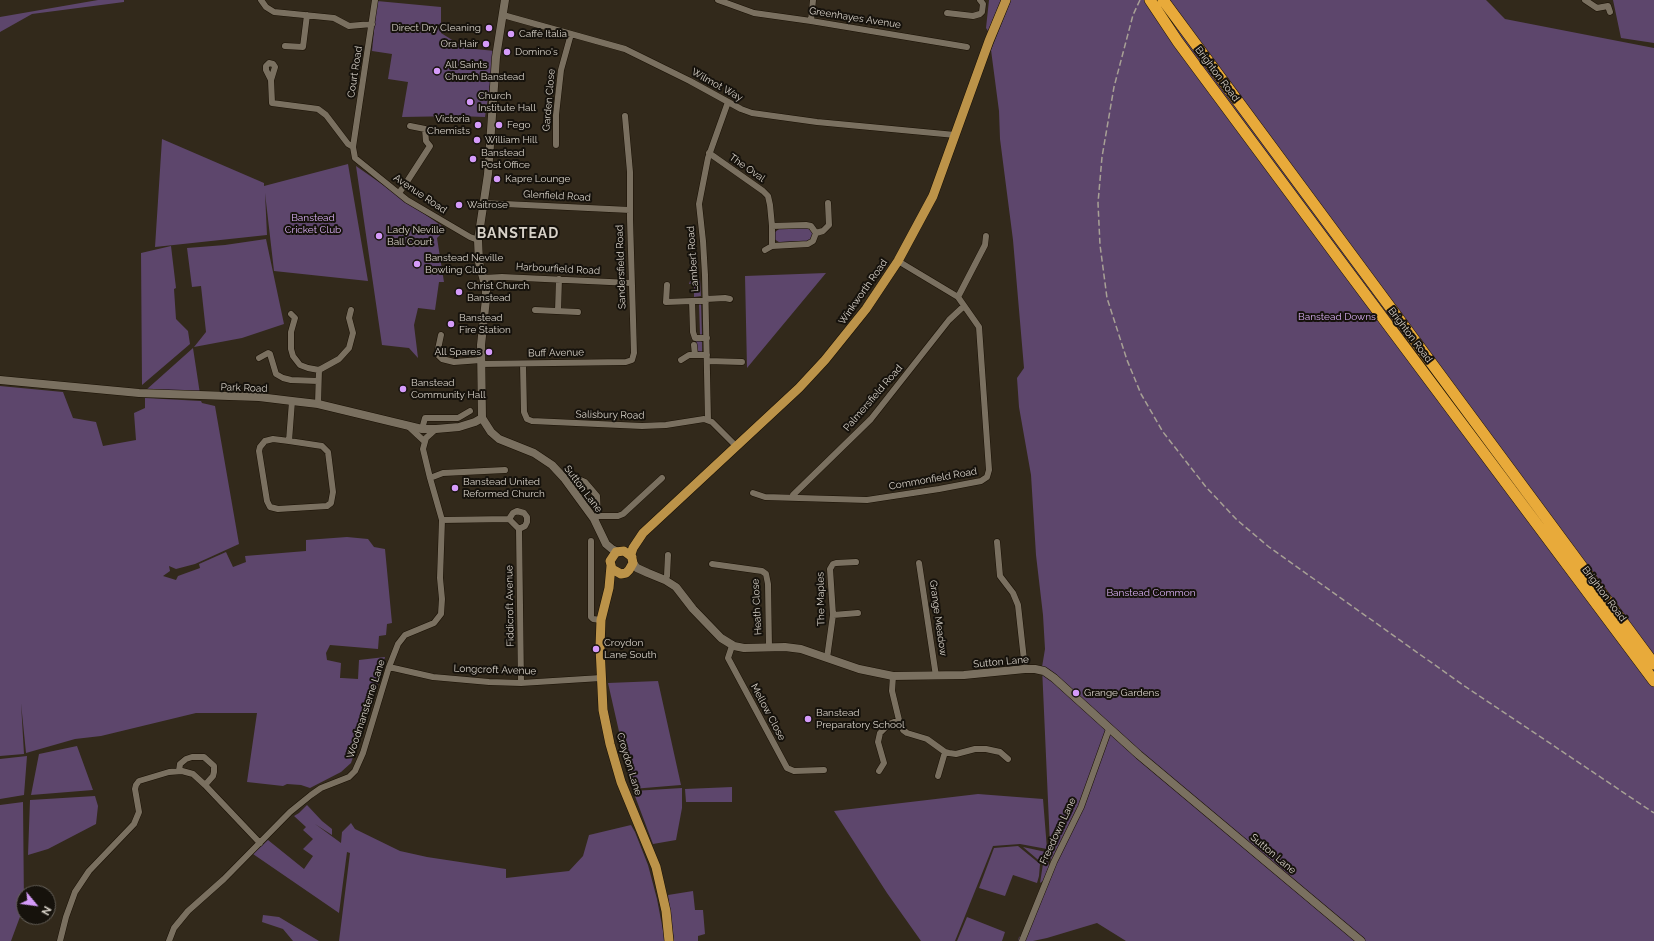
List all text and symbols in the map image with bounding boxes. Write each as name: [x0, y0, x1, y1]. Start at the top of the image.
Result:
street label: Greenhayes Avenue: [808, 5, 902, 31]
place label: Direct Dry Cleaning: [392, 22, 481, 34]
marker: Direct Dry Cleaning: [484, 23, 494, 33]
place label: Caffè Italia: [519, 28, 567, 40]
marker: Caffè Italia: [506, 29, 516, 39]
place label: Ora Hair: [441, 38, 478, 50]
marker: Ora Hair: [481, 39, 491, 49]
street label: Brighton Road: [1192, 44, 1242, 104]
street label: Court Road: [345, 45, 365, 99]
place label: Domino's: [515, 46, 558, 58]
marker: Domino's: [502, 47, 512, 57]
place label: All Saints Church Banstead: [445, 59, 524, 82]
marker: All Saints Church Banstead: [432, 66, 442, 76]
street label: Wilmot Way: [689, 66, 745, 104]
street label: Garden Close: [540, 68, 558, 132]
place label: Church Institute Hall: [478, 90, 536, 114]
marker: Church Institute Hall: [465, 97, 475, 107]
place label: Victoria Chemists: [427, 113, 470, 136]
place label: Fego: [507, 119, 531, 131]
marker: Victoria Chemists: [473, 120, 483, 130]
marker: Fego: [494, 120, 504, 130]
place label: William Hill: [485, 134, 537, 146]
marker: William Hill: [472, 135, 482, 145]
place label: Banstead Post Office: [481, 147, 530, 170]
street label: The Oval: [727, 151, 767, 185]
marker: Banstead Post Office: [468, 154, 478, 164]
street label: Avenue Road: [391, 172, 449, 216]
place label: Kapre Lounge: [505, 173, 570, 185]
marker: Kapre Lounge: [492, 174, 502, 184]
street label: Glenfield Road: [523, 188, 591, 204]
place label: Waitrose: [467, 199, 508, 211]
marker: Waitrose: [454, 200, 464, 210]
park label: Banstead Cricket Club: [285, 212, 341, 236]
place label: Lady Neville Ball Court: [387, 224, 445, 248]
street label: Sandersfield Road: [614, 225, 628, 309]
district label: BANSTEAD: [477, 226, 559, 242]
street label: Lambert Road: [685, 226, 701, 292]
marker: Lady Neville Ball Court: [374, 231, 384, 241]
place label: Banstead Neville Bowling Club: [425, 252, 503, 276]
street label: Winkworth Road: [836, 257, 890, 327]
marker: Banstead Neville Bowling Club: [412, 259, 422, 269]
street label: Harbourfield Road: [516, 261, 600, 277]
place label: Christ Church Banstead: [467, 280, 529, 304]
marker: Christ Church Banstead: [454, 287, 464, 297]
street label: Brighton Road: [1385, 305, 1435, 365]
park label: Banstead Downs: [1298, 311, 1376, 323]
place label: Banstead Fire Station: [459, 312, 511, 336]
marker: Banstead Fire Station: [446, 319, 456, 329]
place label: All Spares: [435, 346, 481, 358]
marker: All Spares: [484, 347, 494, 357]
street label: Buff Avenue: [528, 347, 584, 359]
street label: Palmersfield Road: [841, 362, 905, 434]
place label: Banstead Community Hall: [411, 377, 486, 400]
street label: Park Road: [220, 381, 268, 395]
marker: Banstead Community Hall: [398, 384, 408, 394]
street label: Salisbury Road: [575, 408, 645, 422]
street label: Sutton Lane: [561, 463, 605, 515]
street label: Commonfield Road: [888, 465, 978, 493]
place label: Banstead United Reformed Church: [463, 476, 545, 500]
marker: Banstead United Reformed Church: [450, 483, 460, 493]
street label: Brighton Road: [1579, 564, 1629, 624]
street label: Fiddicroft Avenue: [503, 565, 517, 647]
street label: The Maples: [815, 572, 827, 626]
street label: Heath Close: [750, 578, 764, 636]
street label: Grange Meadow: [927, 579, 949, 657]
park label: Banstead Common: [1106, 587, 1196, 599]
place label: Croydon Lane South: [604, 637, 657, 660]
marker: Croydon Lane South: [591, 644, 601, 654]
street label: Sutton Lane: [973, 654, 1029, 670]
street label: Woodmansterne Lane: [344, 658, 388, 760]
street label: Longcroft Avenue: [453, 663, 537, 677]
street label: Mellow Close: [748, 682, 788, 742]
place label: Grange Gardens: [1084, 687, 1159, 699]
marker: Grange Gardens: [1071, 688, 1081, 698]
place label: Banstead Preparatory School: [816, 707, 905, 730]
marker: Banstead Preparatory School: [803, 714, 813, 724]
street label: Croydon Lane: [614, 731, 644, 797]
street label: Freedown Lane: [1037, 796, 1079, 866]
street label: Sutton Lane: [1248, 831, 1298, 877]
north arrow: [16, 885, 56, 925]
text: N: [38, 904, 54, 917]

